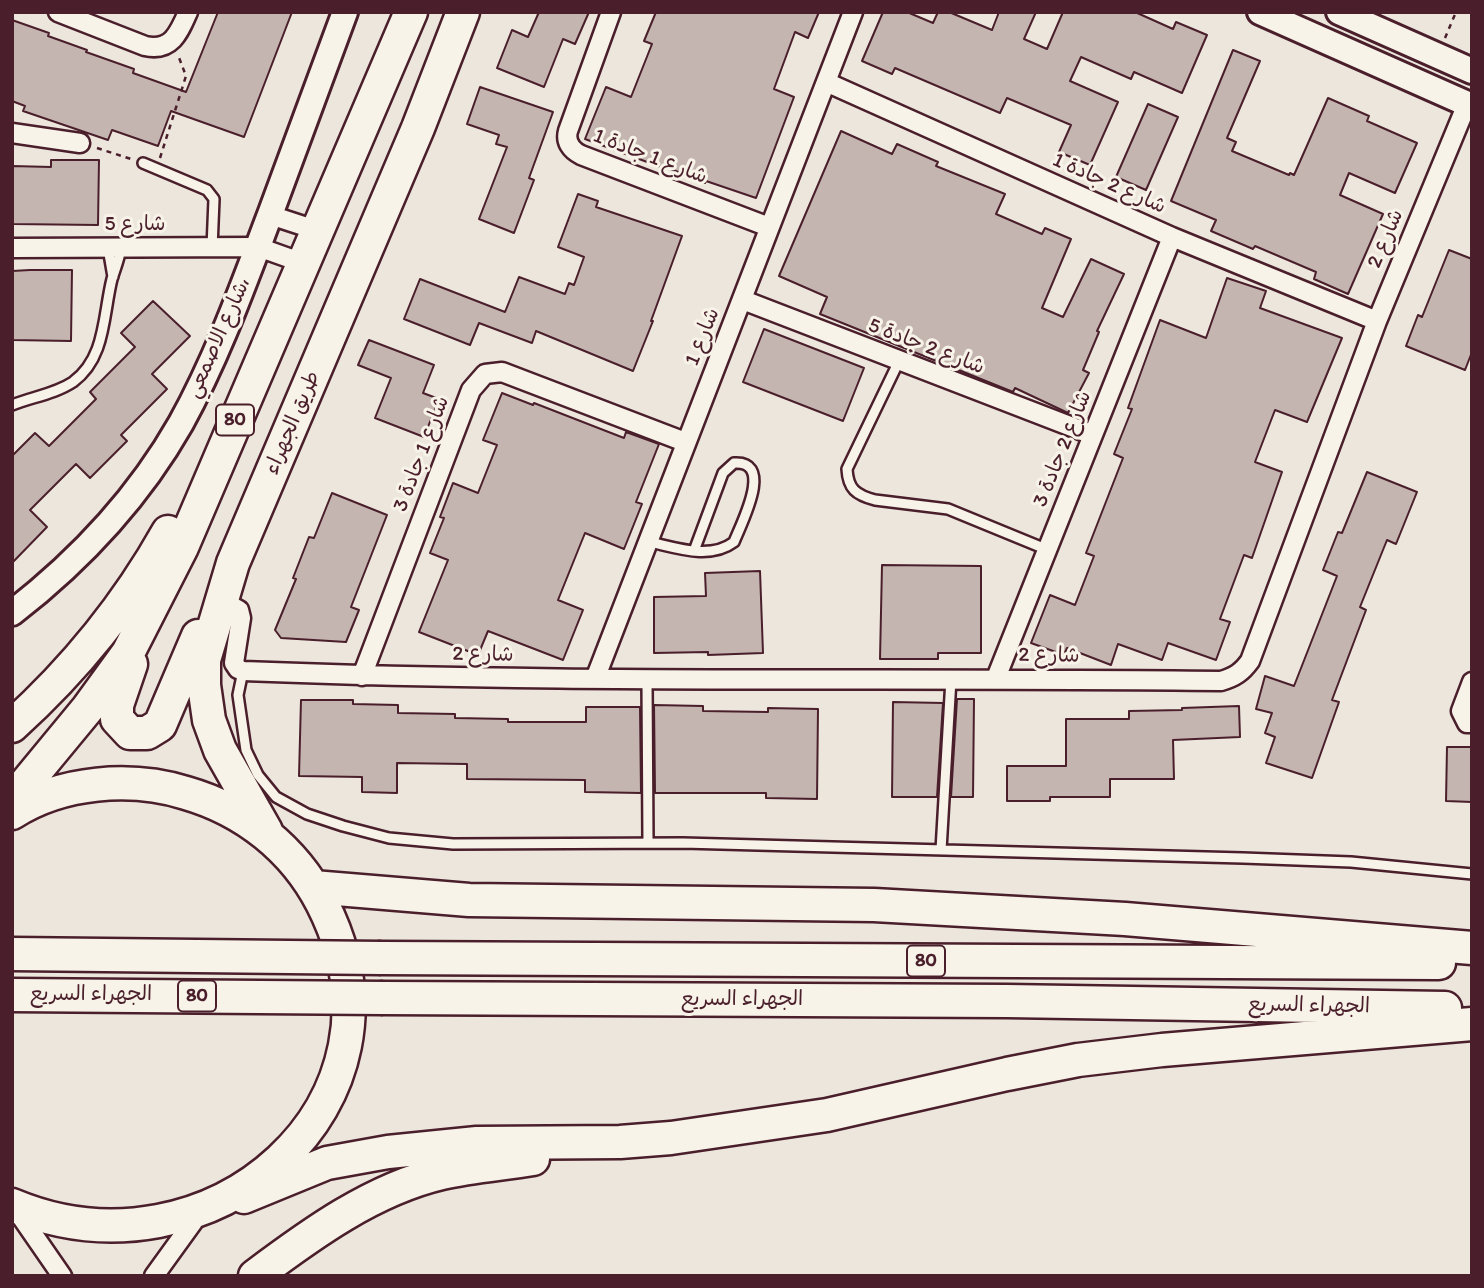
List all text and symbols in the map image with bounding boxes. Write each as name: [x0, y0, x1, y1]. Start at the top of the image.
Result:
street label: شارع 1 جادة 1: [589, 124, 711, 190]
street label: شارع 2 جادة 1: [1048, 148, 1170, 220]
street label: شارع 2: [1362, 206, 1410, 272]
street label: شارع 5: [104, 212, 166, 238]
street label: شارع الاصمعي،: [181, 274, 257, 402]
street label: شارع 1: [680, 305, 726, 369]
street label: شارع 2 جادة 5: [864, 313, 988, 381]
street label: طريق الجهراء: [260, 367, 326, 479]
street label: شارع 2 جادة 3: [1028, 387, 1098, 511]
street label: شارع 1 جادة 3: [388, 393, 456, 515]
road number: 80: [216, 404, 254, 436]
street label: شارع 2: [452, 642, 514, 668]
street label: شارع 2: [1018, 643, 1080, 669]
road number: 80: [907, 945, 945, 976]
road number: 80: [178, 980, 216, 1012]
street label: الجهراء السريع: [30, 982, 152, 1008]
street label: الجهراء السريع: [681, 987, 803, 1013]
street label: الجهراء السريع: [1248, 992, 1370, 1020]

